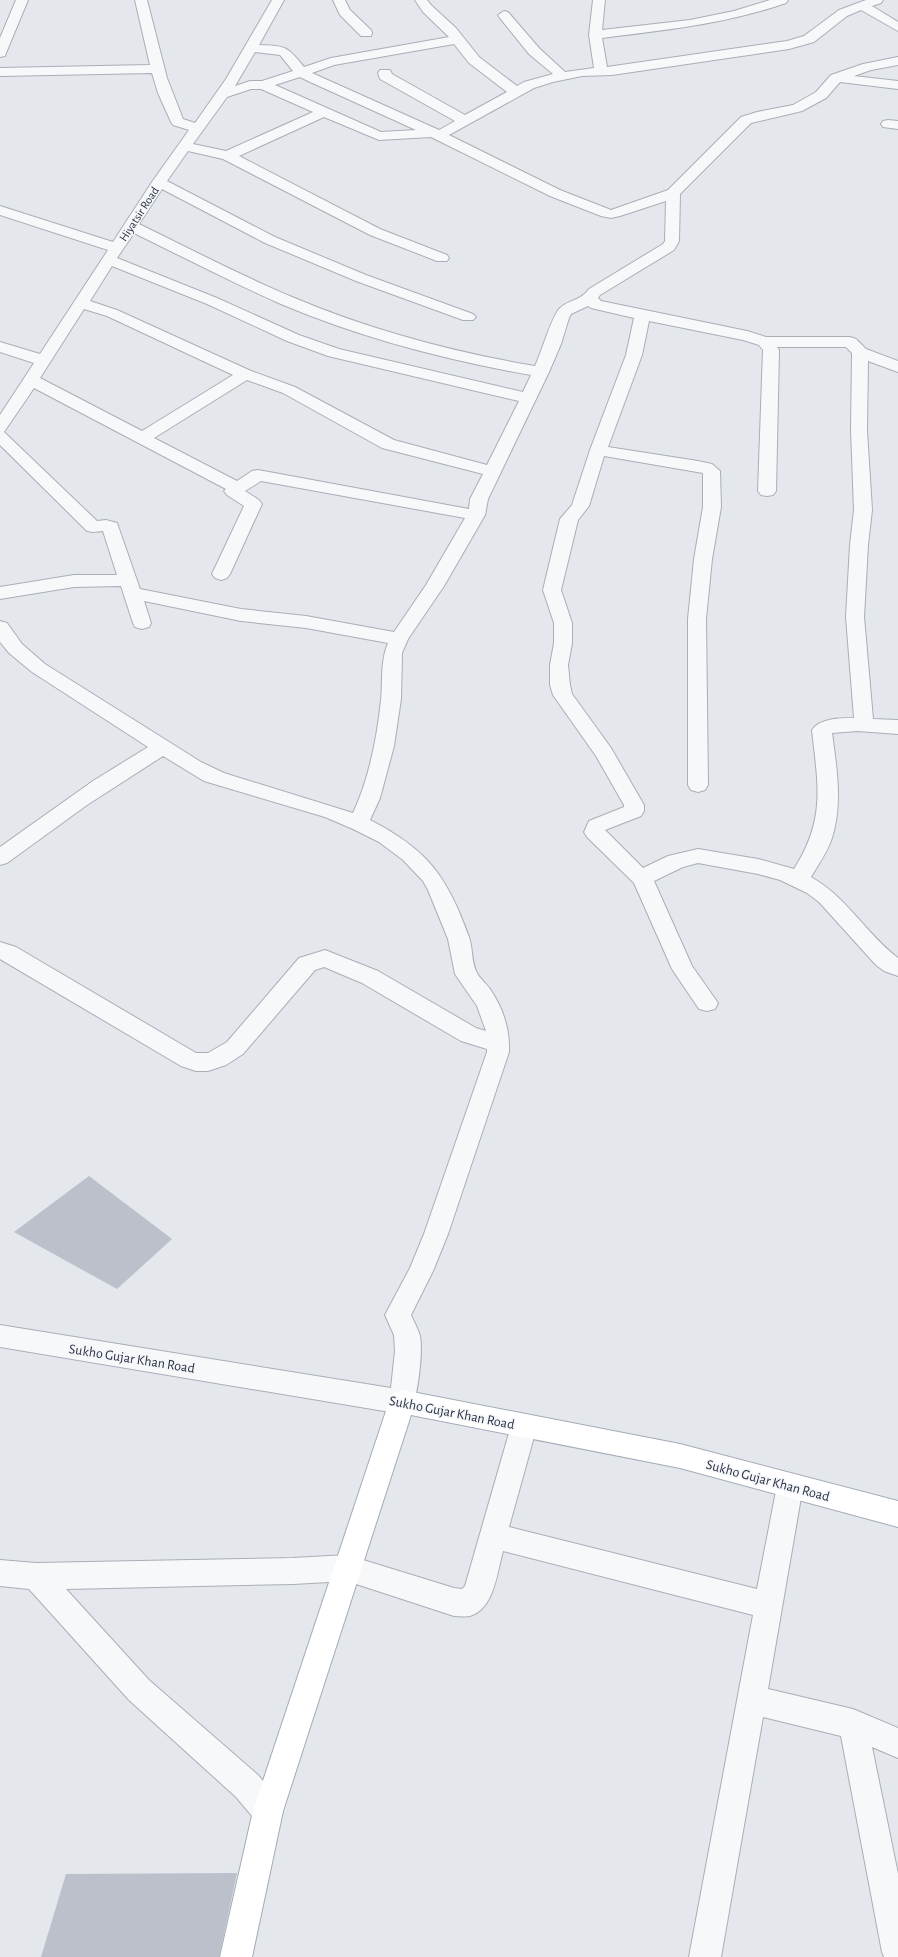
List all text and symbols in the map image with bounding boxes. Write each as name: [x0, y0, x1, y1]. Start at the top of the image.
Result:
street label: Hiyatsir Road: [117, 185, 162, 244]
street label: Sukho Gujar Khan Road: [68, 1342, 196, 1376]
street label: Sukho Gujar Khan Road: [388, 1394, 516, 1432]
street label: Sukho Gujar Khan Road: [704, 1458, 831, 1504]

